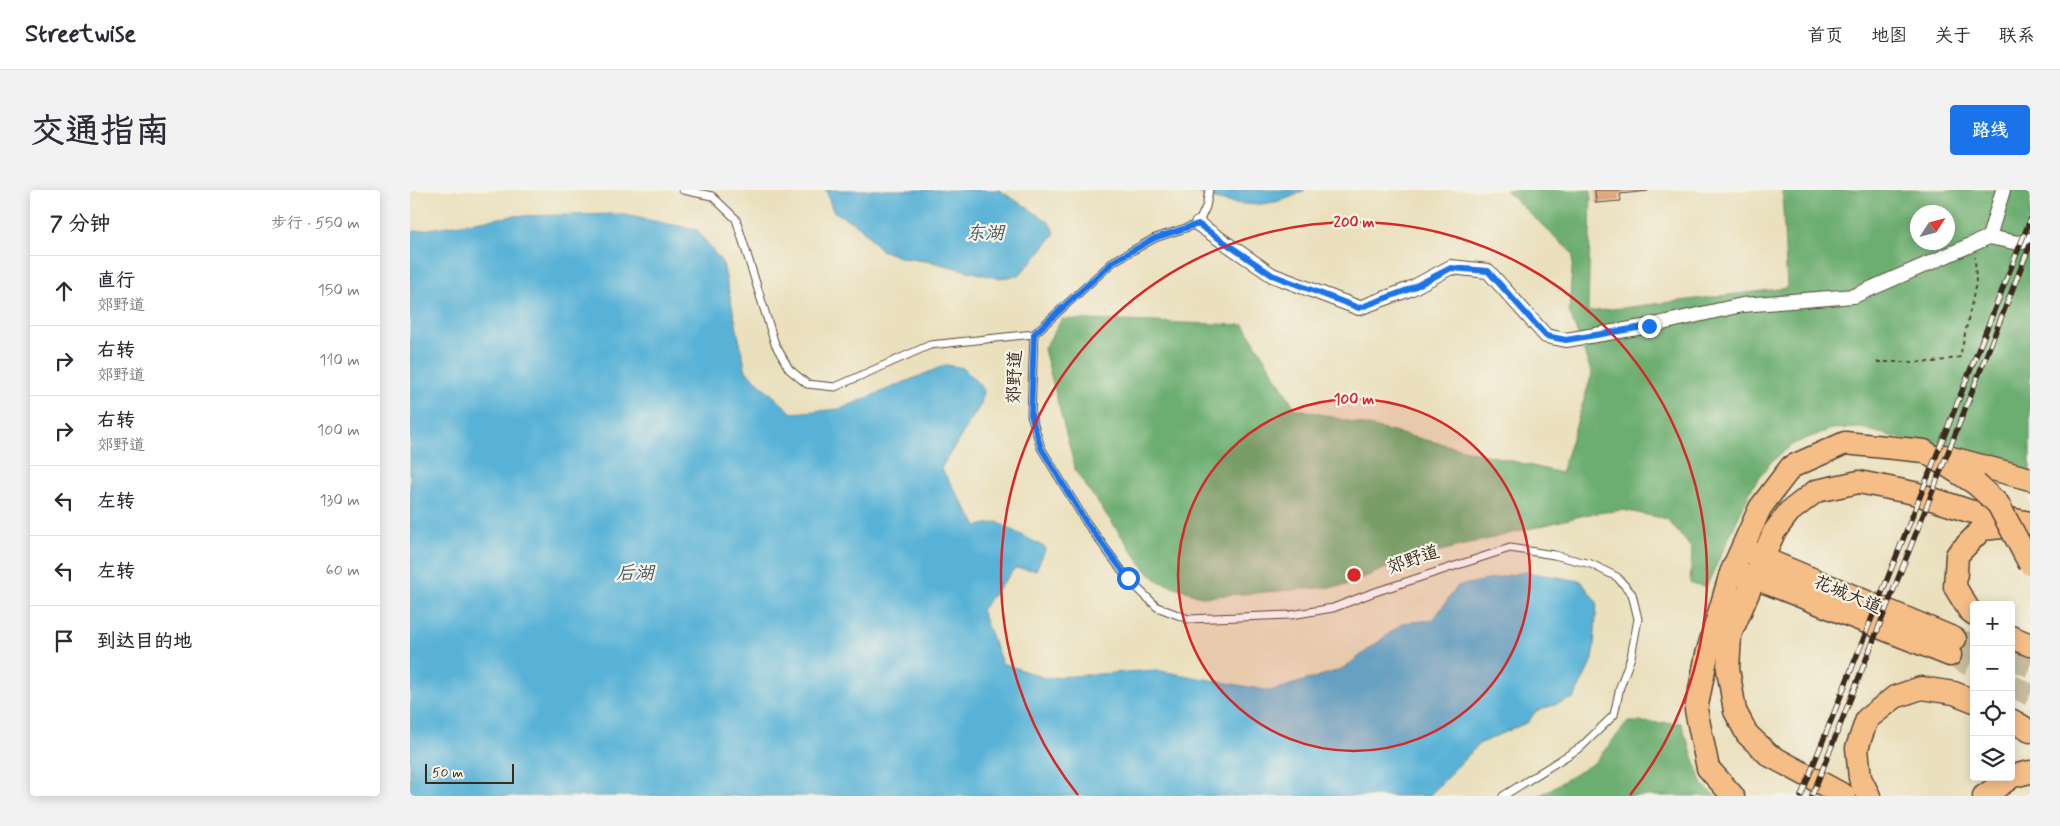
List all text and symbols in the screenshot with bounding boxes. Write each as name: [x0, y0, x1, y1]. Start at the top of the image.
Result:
text: Streetwise: [25, 19, 136, 50]
text: 首页: [1807, 24, 1843, 48]
text: 地图: [1871, 24, 1907, 48]
text: 关于: [1935, 24, 1971, 48]
text: 联系: [1999, 24, 2035, 48]
button: 路线: [1950, 105, 2030, 155]
text: 交通指南: [30, 109, 170, 155]
north arrow: [1910, 205, 1955, 250]
text: 7 分钟: [50, 210, 110, 238]
text: 步行 · 550 m: [271, 213, 360, 234]
text: 200 m: [1334, 213, 1375, 233]
water label: 东湖: [966, 221, 1006, 246]
text: 直行: [97, 268, 135, 293]
icon: ahead: [50, 277, 78, 305]
text: 150 m: [318, 280, 360, 301]
text: 郊野道: [97, 295, 145, 316]
route end: [1638, 315, 1661, 338]
text: 右转: [97, 338, 135, 363]
icon: right: [50, 347, 78, 375]
text: 110 m: [319, 350, 360, 371]
street label: 郊野道: [1002, 350, 1028, 404]
text: 郊野道: [97, 365, 145, 386]
text: 100 m: [1334, 390, 1374, 410]
text: 右转: [97, 408, 135, 433]
icon: right: [50, 417, 78, 445]
text: 100 m: [317, 420, 360, 441]
text: 郊野道: [97, 435, 145, 456]
icon: left: [50, 487, 78, 515]
text: 左转: [97, 489, 135, 514]
text: 130 m: [319, 490, 360, 511]
street label: 郊野道: [1384, 540, 1443, 580]
icon: left: [50, 557, 78, 585]
text: 左转: [97, 559, 135, 584]
text: 60 m: [326, 560, 360, 581]
water label: 后湖: [616, 561, 656, 586]
centre of rings: [1345, 566, 1363, 584]
route start: [1117, 567, 1140, 590]
street label: 花城大道: [1810, 570, 1885, 620]
map controls: [1970, 601, 2015, 781]
button: +: [1970, 601, 2015, 646]
icon: arrive: [50, 627, 78, 655]
text: 到达目的地: [97, 629, 192, 654]
button: −: [1970, 646, 2015, 691]
button: locate: [1970, 691, 2015, 736]
button: layers: [1970, 736, 2015, 781]
scale bar: [425, 761, 514, 784]
text: 50 m: [432, 764, 463, 782]

